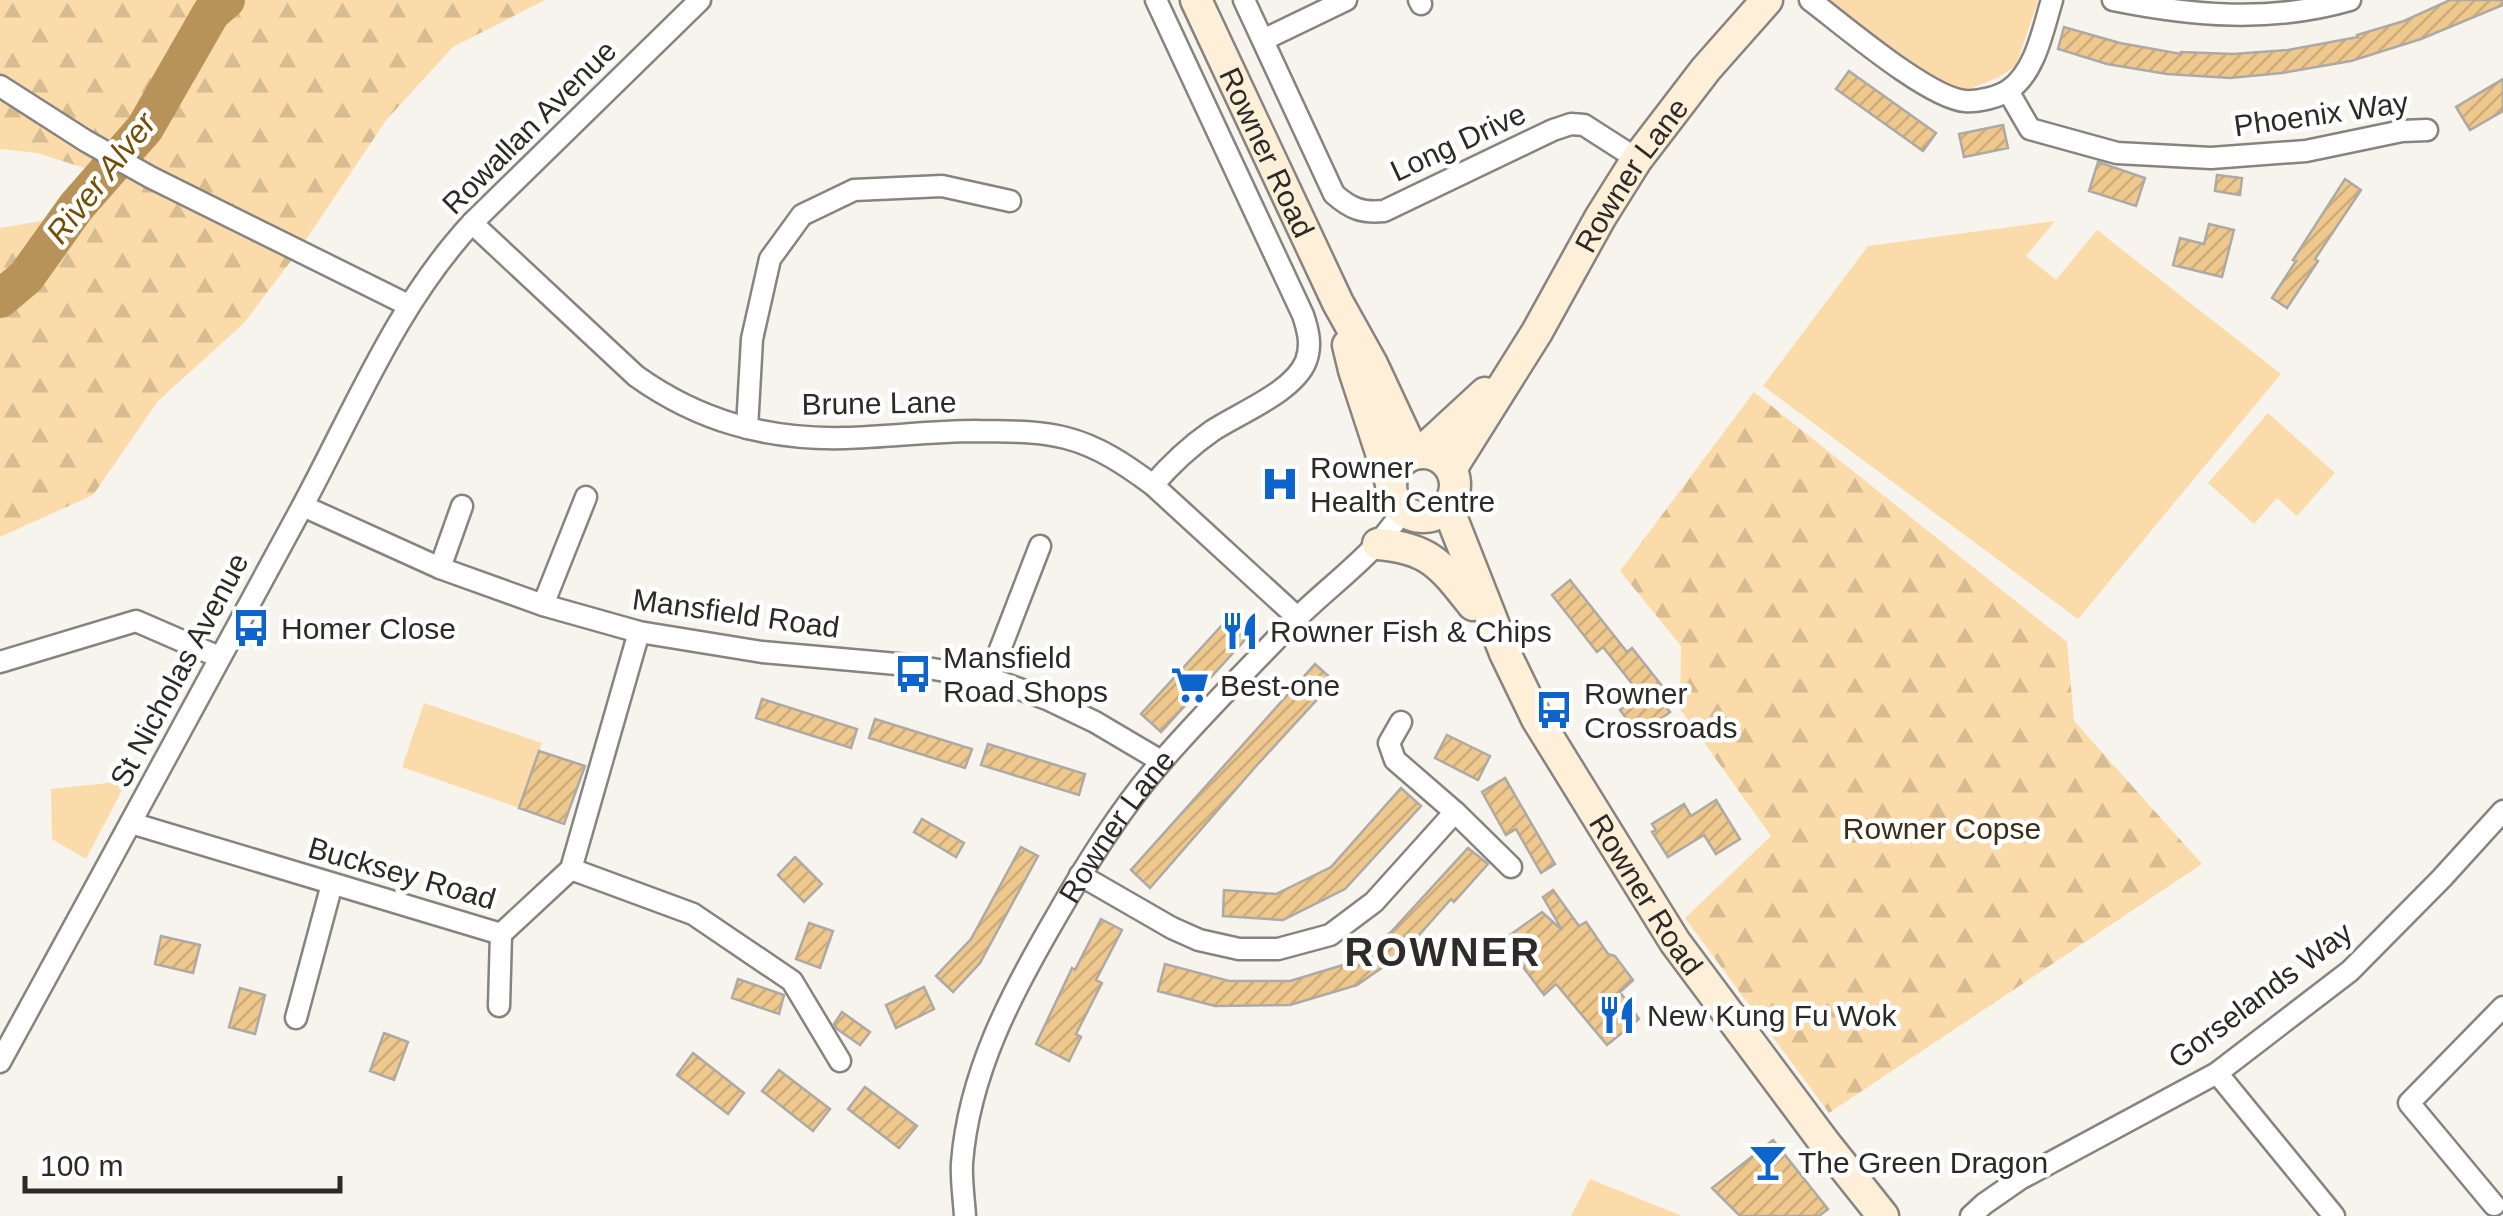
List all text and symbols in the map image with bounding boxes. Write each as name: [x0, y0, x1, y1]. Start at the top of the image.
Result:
street label: Rowallan Avenue: [436, 34, 622, 220]
street label: Rowner Road: [1213, 62, 1321, 242]
street label: Phoenix Way: [2232, 85, 2410, 143]
street label: Rowner Lane: [1568, 91, 1694, 258]
street label: Long Drive: [1385, 96, 1531, 188]
water label: River Alver: [39, 105, 164, 250]
street label: Brune Lane: [801, 385, 957, 421]
place label: Rowner Health Centre: [1310, 451, 1495, 518]
hospital icon: Rowner Health Centre: [1259, 463, 1301, 505]
street label: St Nicholas Avenue: [103, 548, 255, 792]
street label: Mansfield Road: [630, 582, 842, 644]
bus stop icon: Homer Close: [230, 607, 272, 649]
restaurant icon: Rowner Fish & Chips: [1219, 610, 1261, 652]
place label: Homer Close: [281, 612, 456, 645]
place label: Rowner Fish & Chips: [1270, 615, 1552, 648]
place label: Mansfield Road Shops: [943, 641, 1108, 708]
bus stop icon: Mansfield Road Shops: [892, 653, 934, 695]
supermarket icon: Best-one: [1169, 664, 1211, 706]
place label: Best-one: [1220, 669, 1340, 702]
place label: Rowner Crossroads: [1584, 677, 1737, 744]
bus stop icon: Rowner Crossroads: [1533, 689, 1575, 731]
street label: Rowner Lane: [1052, 743, 1181, 908]
street label: Rowner Road: [1583, 808, 1710, 981]
park label: Rowner Copse: [1843, 812, 2041, 845]
street label: Bucksey Road: [304, 830, 500, 916]
street label: Gorselands Way: [2162, 915, 2358, 1075]
district label: ROWNER: [1344, 930, 1542, 974]
restaurant icon: New Kung Fu Wok: [1596, 994, 1638, 1036]
place label: New Kung Fu Wok: [1647, 999, 1898, 1032]
scale bar: [25, 1131, 340, 1193]
bar icon: The Green Dragon: [1747, 1141, 1789, 1183]
place label: The Green Dragon: [1798, 1146, 2048, 1179]
text: 100 m: [40, 1149, 123, 1182]

